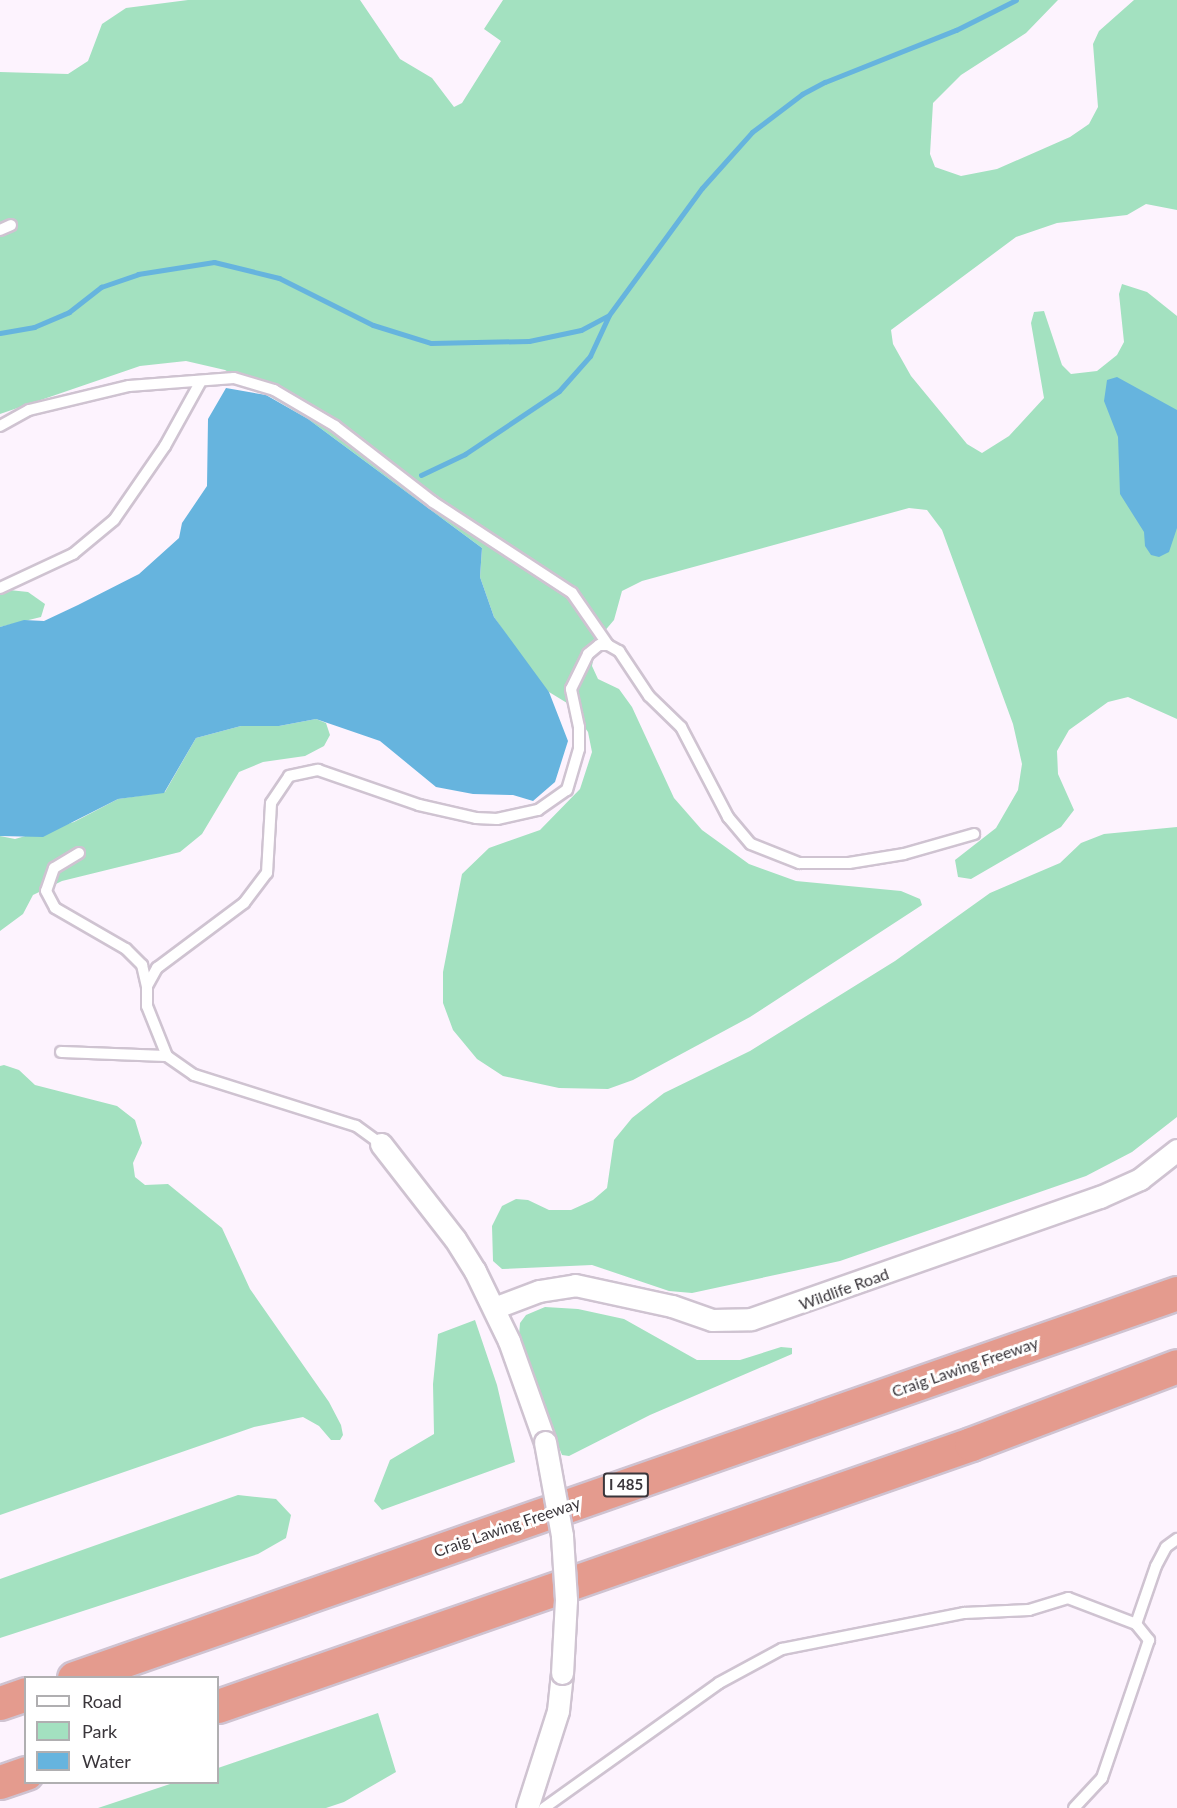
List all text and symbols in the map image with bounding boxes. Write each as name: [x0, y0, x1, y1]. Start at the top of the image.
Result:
street label: Wildlife Road: [797, 1264, 891, 1314]
street label: Craig Lawing Freeway: [889, 1333, 1041, 1401]
road number: I 485: [602, 1473, 650, 1497]
street label: Craig Lawing Freeway: [431, 1493, 583, 1561]
legend: [24, 1676, 219, 1784]
text: Road: [82, 1690, 122, 1712]
text: Park: [82, 1720, 117, 1742]
text: Water: [82, 1750, 131, 1772]

